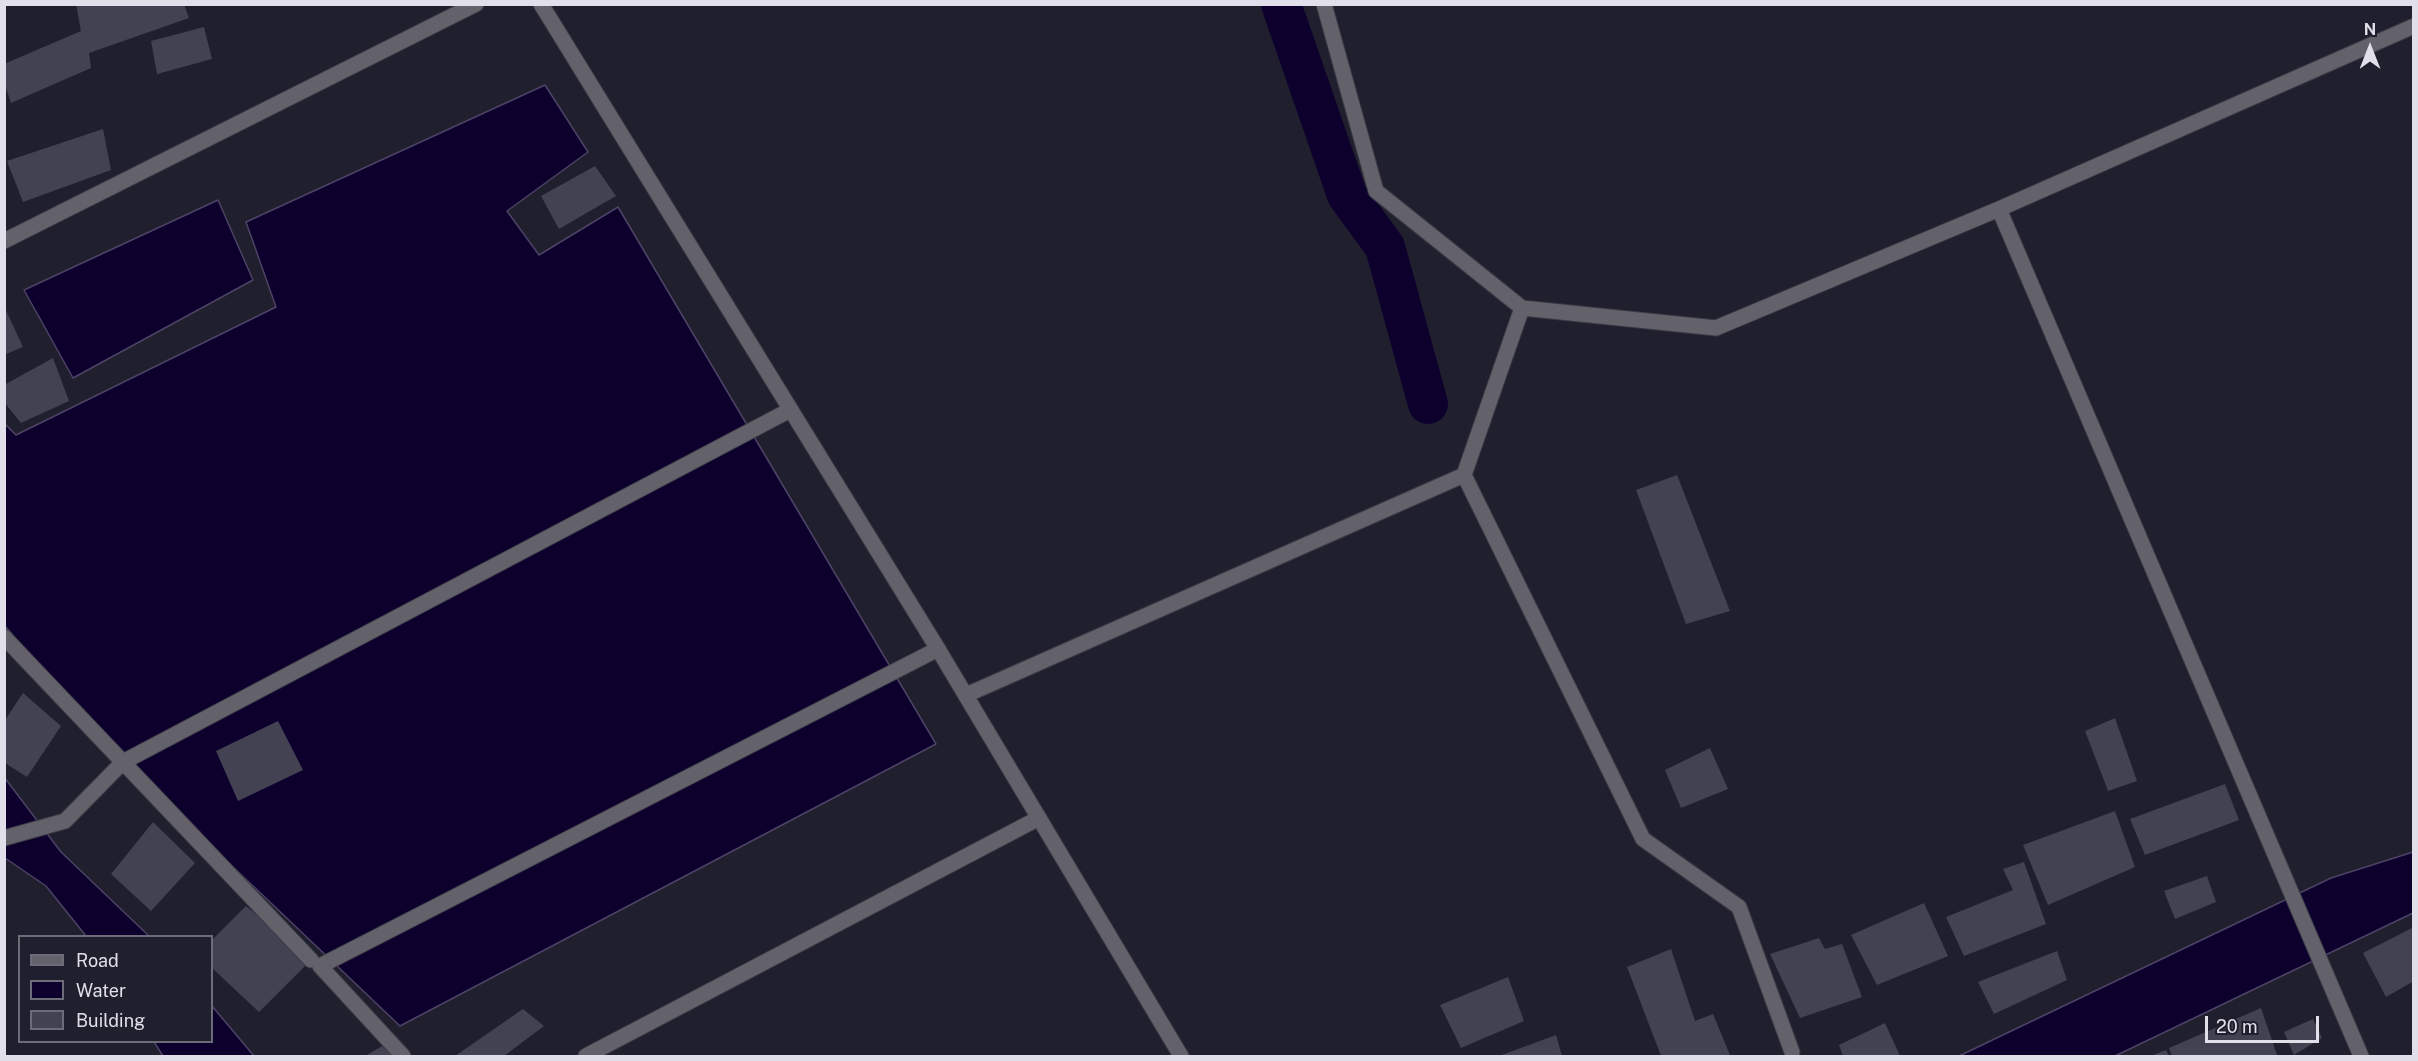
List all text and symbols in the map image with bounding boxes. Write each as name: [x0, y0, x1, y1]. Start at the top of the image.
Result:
north arrow: [2340, 18, 2400, 78]
text: N: [2364, 20, 2376, 39]
legend: [18, 935, 213, 1043]
text: Road: [76, 950, 119, 971]
text: Water: [76, 980, 126, 1001]
scale bar: [2208, 1004, 2322, 1042]
text: Building: [76, 1010, 145, 1031]
text: 20 m: [2216, 1016, 2258, 1037]

